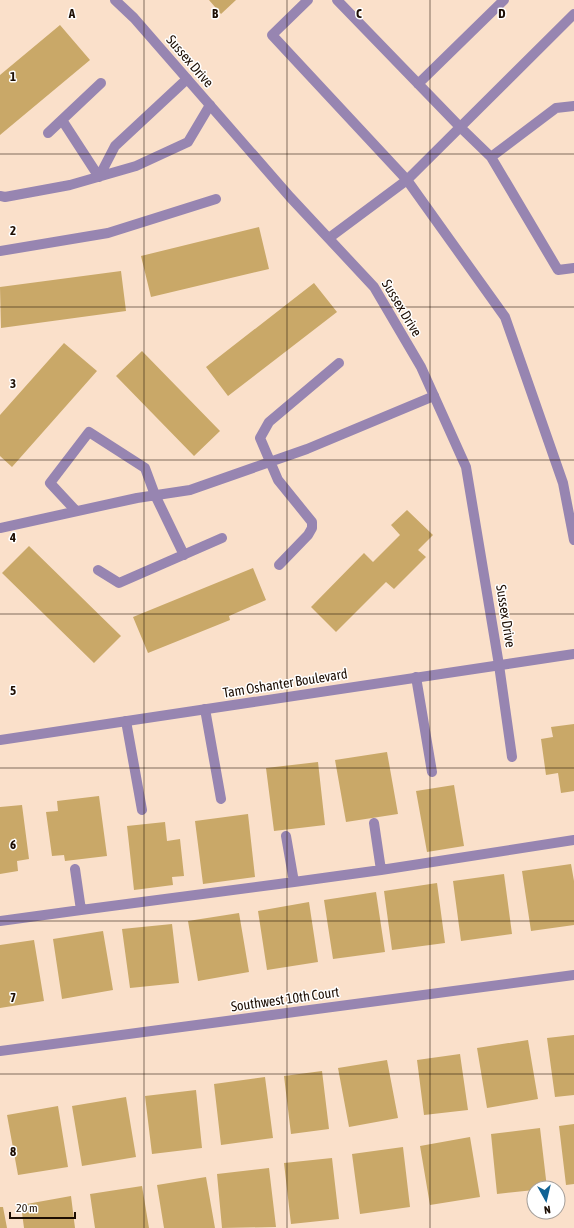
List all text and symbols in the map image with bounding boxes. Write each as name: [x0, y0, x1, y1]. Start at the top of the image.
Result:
text: A: [68, 6, 76, 21]
text: B: [212, 6, 219, 21]
text: C: [356, 6, 362, 21]
text: D: [498, 6, 506, 21]
street label: Sussex Drive: [163, 32, 217, 90]
text: 1: [10, 69, 16, 84]
text: 2: [10, 223, 16, 238]
street label: Sussex Drive: [379, 277, 425, 339]
text: 3: [10, 376, 16, 391]
text: 4: [9, 530, 16, 545]
street label: Sussex Drive: [493, 583, 519, 649]
street label: Tam Oshanter Boulevard: [222, 665, 348, 701]
text: 5: [10, 683, 16, 698]
text: 6: [10, 837, 16, 852]
street label: Southwest 10th Court: [230, 983, 340, 1015]
text: 7: [10, 990, 16, 1005]
text: 8: [10, 1144, 16, 1159]
north arrow: [526, 1180, 566, 1220]
scale bar: [10, 1194, 75, 1220]
text: 20 m: [16, 1201, 38, 1215]
text: N: [543, 1204, 551, 1216]

